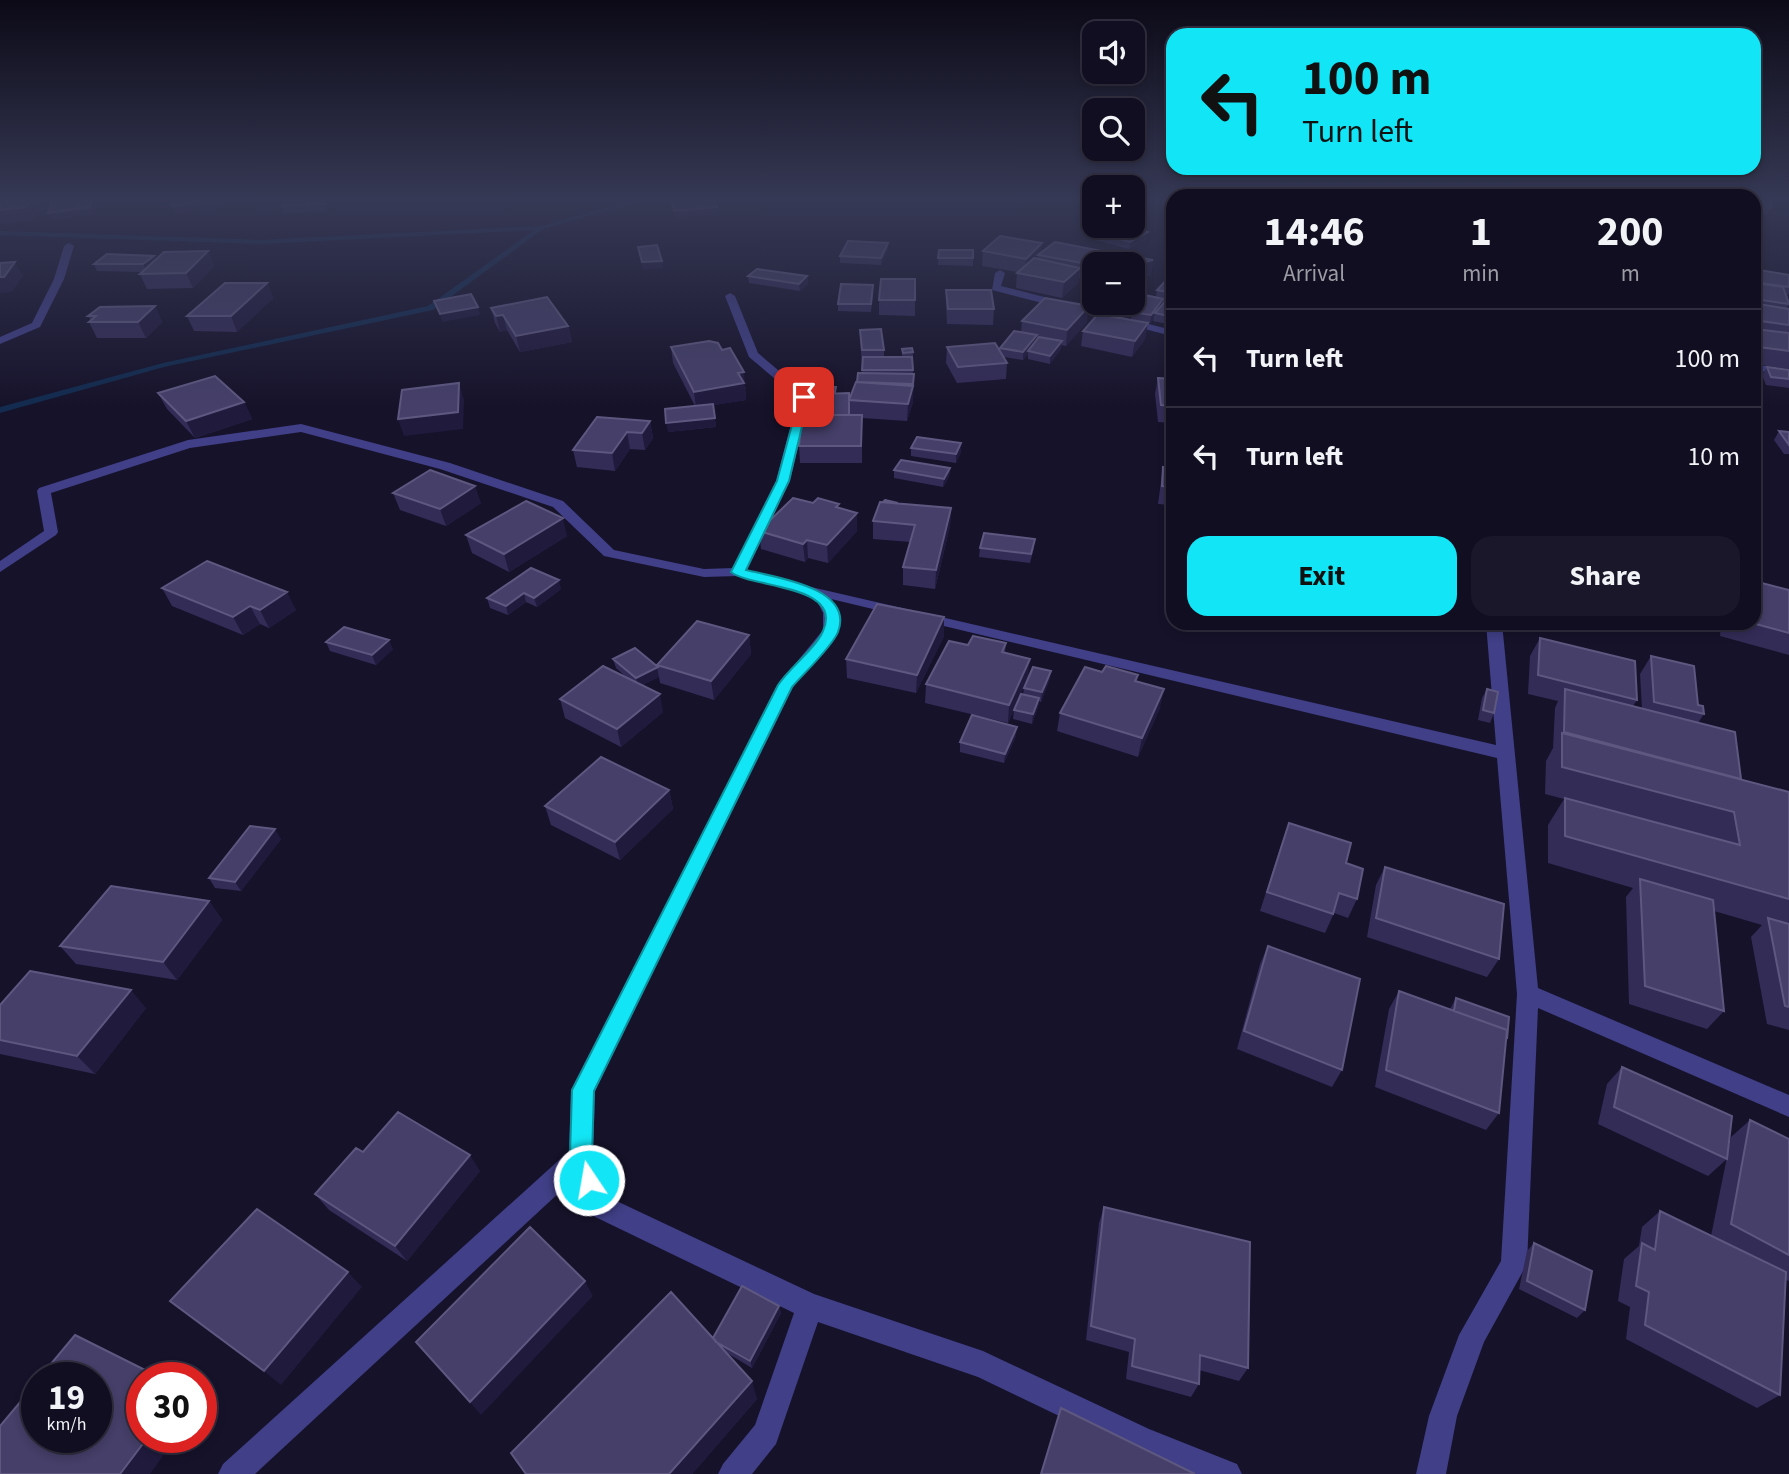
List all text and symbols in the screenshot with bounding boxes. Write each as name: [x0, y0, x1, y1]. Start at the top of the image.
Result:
map controls: [1082, 21, 1145, 315]
button: sound: [1082, 21, 1145, 84]
text: 100 m: [1302, 44, 1431, 114]
icon: left: [1187, 56, 1278, 147]
button: search: [1082, 98, 1145, 161]
text: Turn left: [1302, 109, 1413, 155]
button: +: [1082, 175, 1145, 238]
text: 14:46: [1263, 202, 1365, 262]
text: 1: [1470, 202, 1492, 262]
text: 200: [1597, 202, 1664, 262]
button: −: [1082, 252, 1145, 315]
text: Arrival: [1283, 257, 1345, 290]
text: min: [1462, 257, 1500, 290]
text: m: [1621, 257, 1640, 290]
icon: left: [1187, 339, 1225, 377]
text: Turn left: [1246, 340, 1343, 377]
text: 100 m: [1674, 340, 1740, 377]
pin: [774, 367, 834, 427]
icon: arrive: [785, 378, 823, 416]
icon: left: [1187, 437, 1225, 475]
text: Turn left: [1246, 438, 1343, 475]
text: 10 m: [1687, 438, 1740, 475]
button: Exit: [1187, 536, 1457, 616]
button: Share: [1471, 536, 1740, 616]
position arrow: [552, 1143, 626, 1217]
speed limit sign: 30: [126, 1362, 217, 1453]
text: 19: [48, 1373, 85, 1423]
text: km/h: [47, 1412, 86, 1437]

